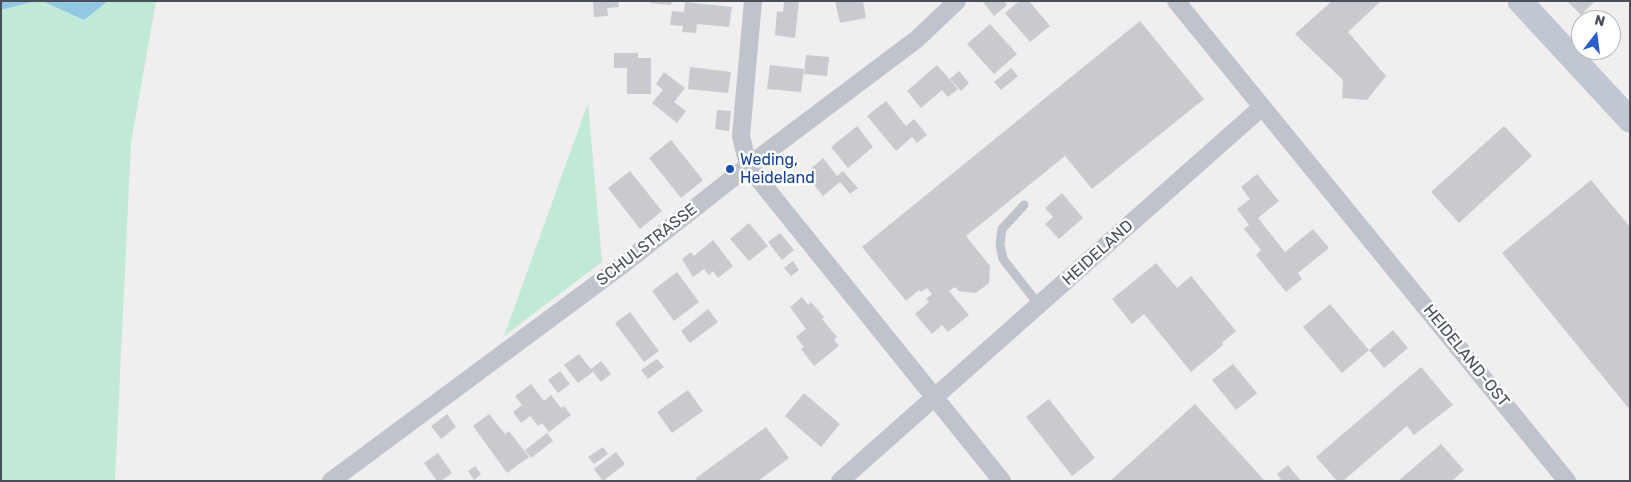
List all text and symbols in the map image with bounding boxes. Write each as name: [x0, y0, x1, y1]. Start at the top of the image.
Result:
north arrow: [1571, 10, 1621, 60]
text: N: [1593, 11, 1607, 31]
place label: Weding, Heideland: [740, 150, 815, 188]
marker: Weding, Heideland: [724, 163, 736, 175]
street label: SCHULSTRASSE: [593, 200, 701, 290]
street label: HEIDELAND: [1059, 216, 1137, 290]
street label: HEIDELAND-OST: [1419, 301, 1513, 411]

